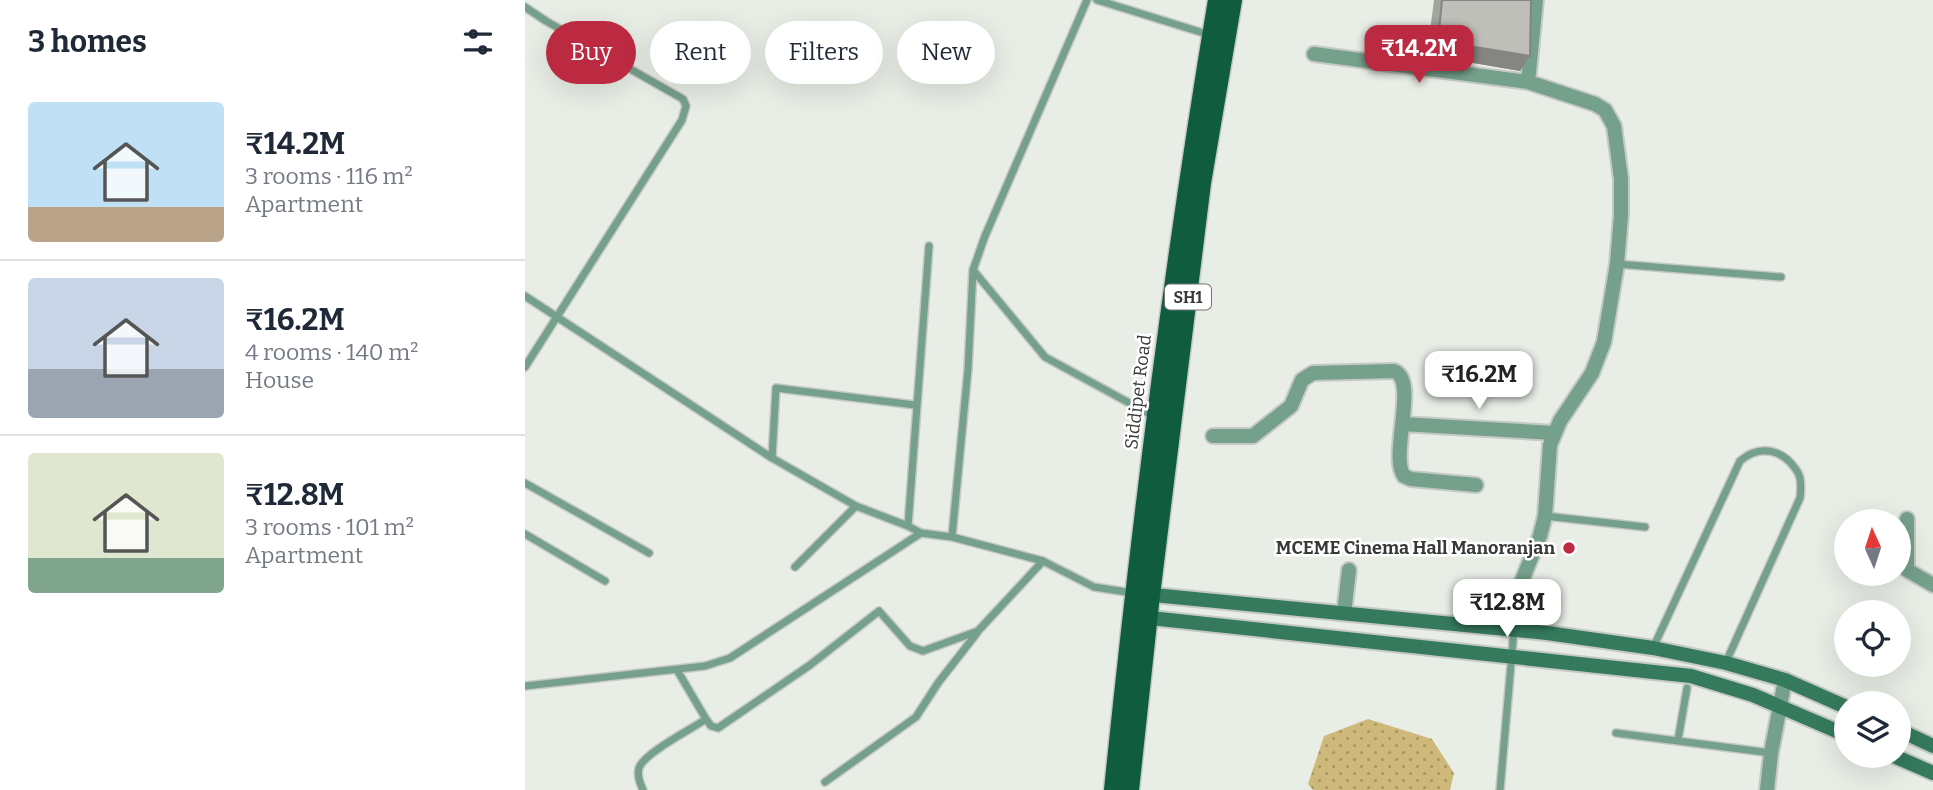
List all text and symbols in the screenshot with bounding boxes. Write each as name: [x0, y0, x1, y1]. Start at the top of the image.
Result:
chip: Buy: [546, 21, 636, 84]
chip: Rent: [650, 21, 751, 84]
chip: Filters: [765, 21, 883, 84]
chip: New: [897, 21, 995, 84]
icon: filters: [459, 23, 497, 61]
text: 3 homes: [28, 24, 147, 60]
pin: ₹14.2M: [1362, 25, 1476, 85]
text: ₹14.2M: [1381, 34, 1457, 62]
text: ₹14.2M: [245, 126, 345, 162]
icon: home: [84, 130, 168, 214]
text: 3 rooms · 116 m²: [245, 162, 413, 190]
text: Apartment: [245, 190, 363, 218]
road number: SH1: [1165, 284, 1211, 310]
text: ₹16.2M: [245, 302, 345, 338]
icon: home: [84, 306, 168, 390]
street label: Siddipet Road: [1120, 333, 1156, 451]
text: 4 rooms · 140 m²: [245, 338, 418, 366]
pin: ₹16.2M: [1422, 352, 1536, 411]
text: ₹16.2M: [1441, 360, 1517, 388]
text: House: [245, 366, 314, 394]
text: ₹12.8M: [245, 477, 344, 513]
icon: home: [84, 481, 168, 565]
north arrow: [1834, 509, 1911, 586]
map controls: [1834, 509, 1911, 768]
text: 3 rooms · 101 m²: [245, 513, 414, 541]
place label: MCEME Cinema Hall Manoranjan: [1276, 537, 1555, 559]
marker: MCEME Cinema Hall Manoranjan: [1561, 540, 1577, 556]
text: Apartment: [245, 541, 363, 569]
pin: ₹12.8M: [1450, 580, 1564, 639]
text: ₹12.8M: [1469, 588, 1545, 616]
button: locate: [1834, 600, 1911, 677]
button: layers: [1834, 691, 1911, 768]

